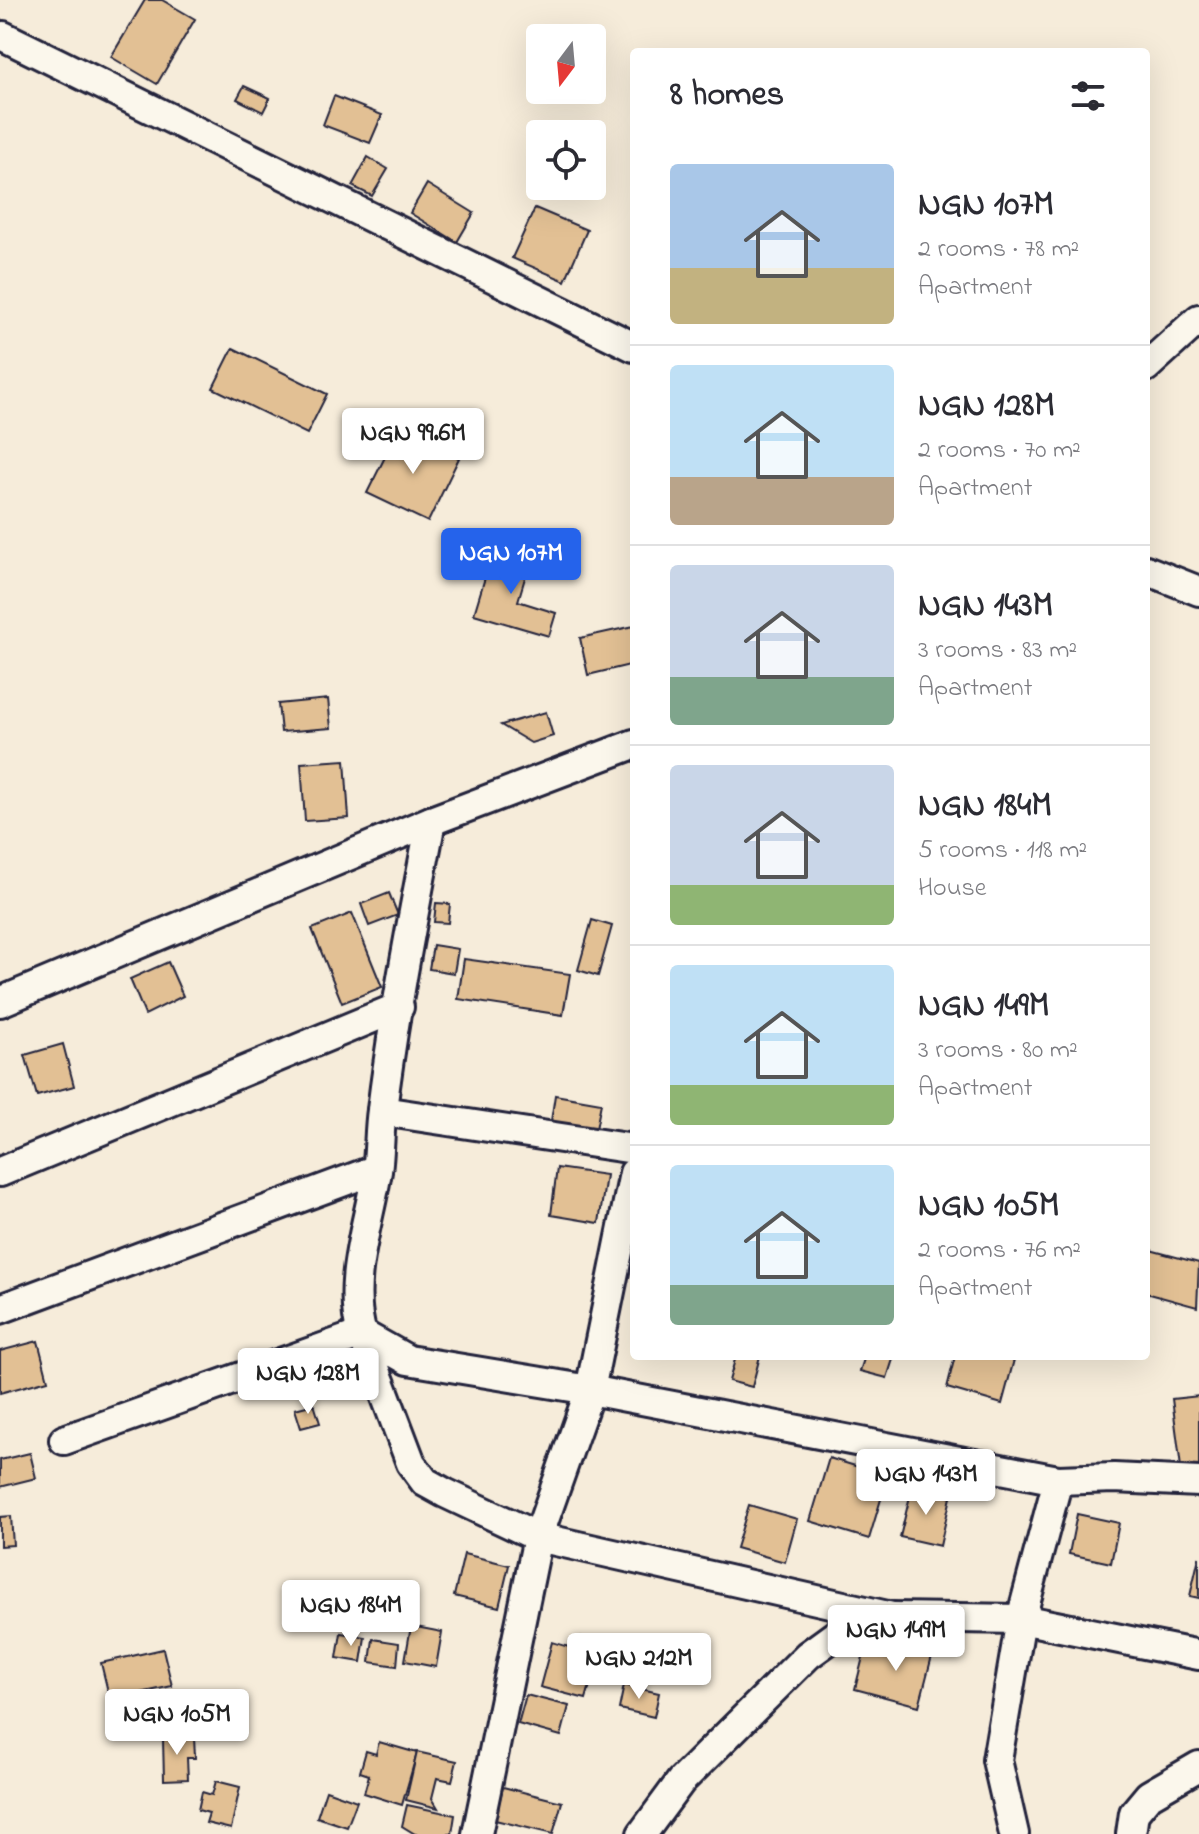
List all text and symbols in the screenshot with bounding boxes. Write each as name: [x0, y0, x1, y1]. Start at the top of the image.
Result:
north arrow: [526, 24, 606, 104]
map controls: [526, 24, 606, 200]
text: 8 homes: [670, 71, 784, 121]
icon: filters: [1066, 74, 1110, 118]
button: locate: [526, 120, 606, 200]
text: NGN 107M: [918, 181, 1054, 231]
icon: home: [734, 196, 830, 292]
text: 2 rooms · 78 m²: [918, 231, 1079, 269]
text: Apartment: [918, 269, 1032, 307]
text: NGN 128M: [918, 382, 1055, 432]
icon: home: [734, 397, 830, 493]
pin: NGN 99.6M: [321, 408, 505, 476]
text: NGN 99.6M: [360, 415, 466, 453]
text: 2 rooms · 70 m²: [918, 432, 1081, 470]
text: Apartment: [918, 470, 1032, 508]
pin: NGN 107M: [428, 528, 594, 596]
text: NGN 107M: [459, 535, 563, 573]
text: NGN 143M: [918, 582, 1053, 632]
icon: home: [734, 597, 830, 693]
text: 3 rooms · 83 m²: [918, 632, 1077, 670]
text: Apartment: [918, 670, 1032, 708]
text: NGN 184M: [918, 782, 1052, 832]
icon: home: [734, 797, 830, 893]
text: 5 rooms · 118 m²: [918, 832, 1087, 870]
text: House: [918, 870, 986, 908]
text: NGN 149M: [918, 982, 1049, 1032]
icon: home: [734, 997, 830, 1093]
text: 3 rooms · 80 m²: [918, 1032, 1078, 1070]
text: Apartment: [918, 1070, 1032, 1108]
text: NGN 105M: [918, 1182, 1059, 1232]
icon: home: [734, 1197, 830, 1293]
text: 2 rooms · 76 m²: [918, 1232, 1081, 1270]
text: Apartment: [918, 1270, 1032, 1308]
pin: NGN 128M: [225, 1348, 391, 1416]
text: NGN 128M: [256, 1355, 360, 1393]
pin: NGN 143M: [843, 1449, 1009, 1517]
text: NGN 143M: [874, 1456, 978, 1494]
pin: NGN 184M: [268, 1580, 434, 1648]
text: NGN 184M: [300, 1587, 402, 1625]
pin: NGN 149M: [813, 1605, 979, 1673]
text: NGN 149M: [846, 1612, 946, 1650]
pin: NGN 212M: [556, 1633, 722, 1701]
text: NGN 212M: [585, 1640, 693, 1678]
pin: NGN 105M: [94, 1689, 260, 1757]
text: NGN 105M: [123, 1696, 231, 1734]

